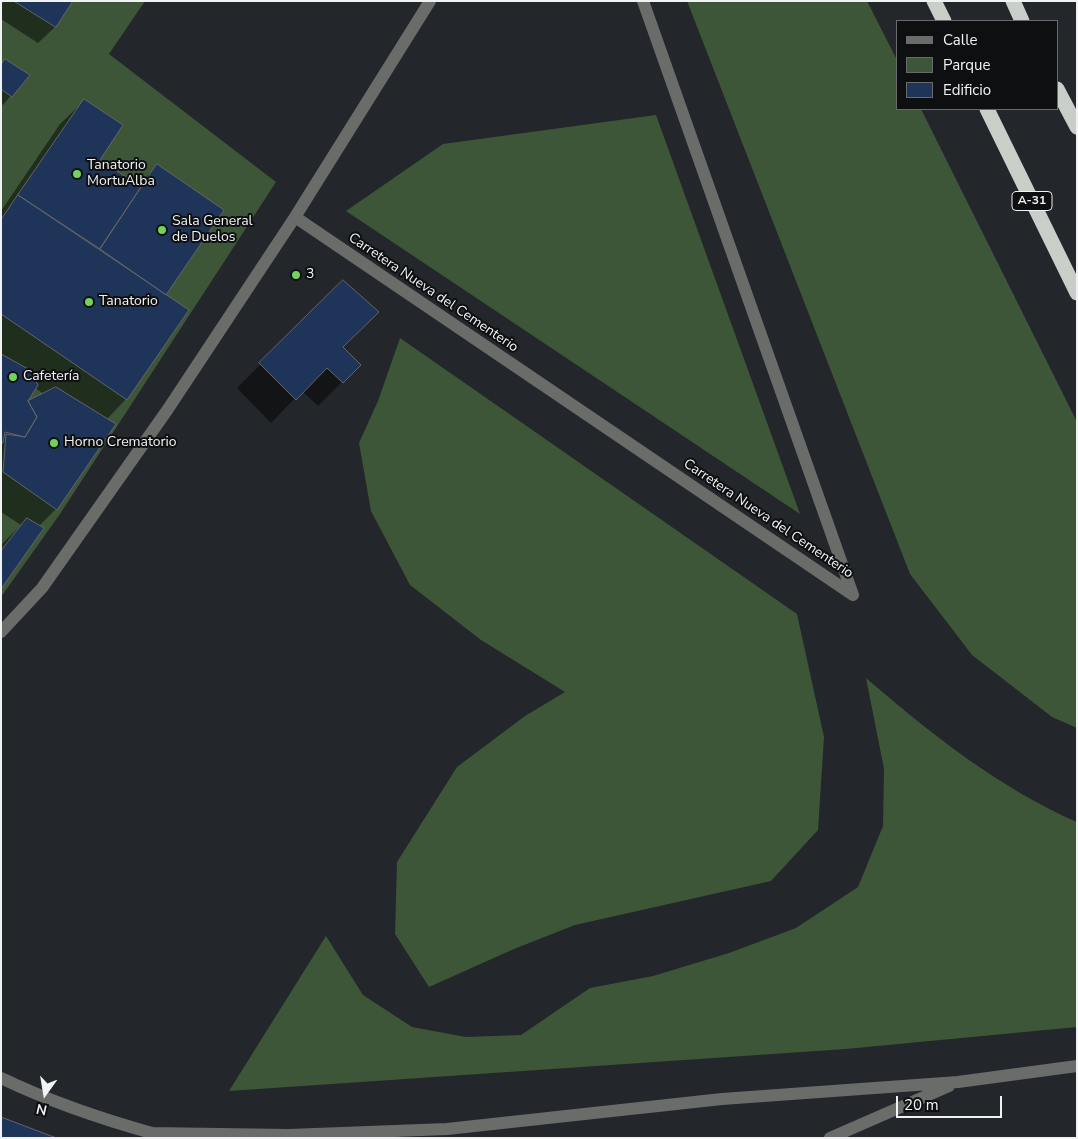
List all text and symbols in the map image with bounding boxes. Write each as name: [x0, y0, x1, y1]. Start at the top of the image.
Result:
legend: [896, 20, 1058, 110]
text: Calle: [943, 30, 978, 50]
text: Parque: [943, 55, 991, 75]
text: Edificio: [943, 80, 991, 100]
place label: Tanatorio MortuAlba: [87, 158, 155, 190]
marker: Tanatorio MortuAlba: [71, 168, 83, 180]
road number: A-31: [1012, 192, 1052, 210]
place label: Sala General de Duelos: [172, 214, 253, 246]
marker: Sala General de Duelos: [156, 224, 168, 236]
street label: Carretera Nueva del Cementerio: [345, 230, 521, 356]
place label: 3: [306, 267, 314, 283]
marker: 3: [290, 269, 302, 281]
place label: Tanatorio: [99, 294, 158, 310]
marker: Tanatorio: [83, 296, 95, 308]
place label: Cafetería: [23, 369, 79, 385]
marker: Cafetería: [7, 371, 19, 383]
place label: Horno Crematorio: [64, 435, 177, 451]
marker: Horno Crematorio: [48, 437, 60, 449]
street label: Carretera Nueva del Cementerio: [680, 456, 856, 582]
north arrow: [20, 1069, 70, 1119]
scale bar: [898, 1086, 1004, 1118]
text: 20 m: [904, 1095, 939, 1115]
text: N: [34, 1099, 49, 1120]

